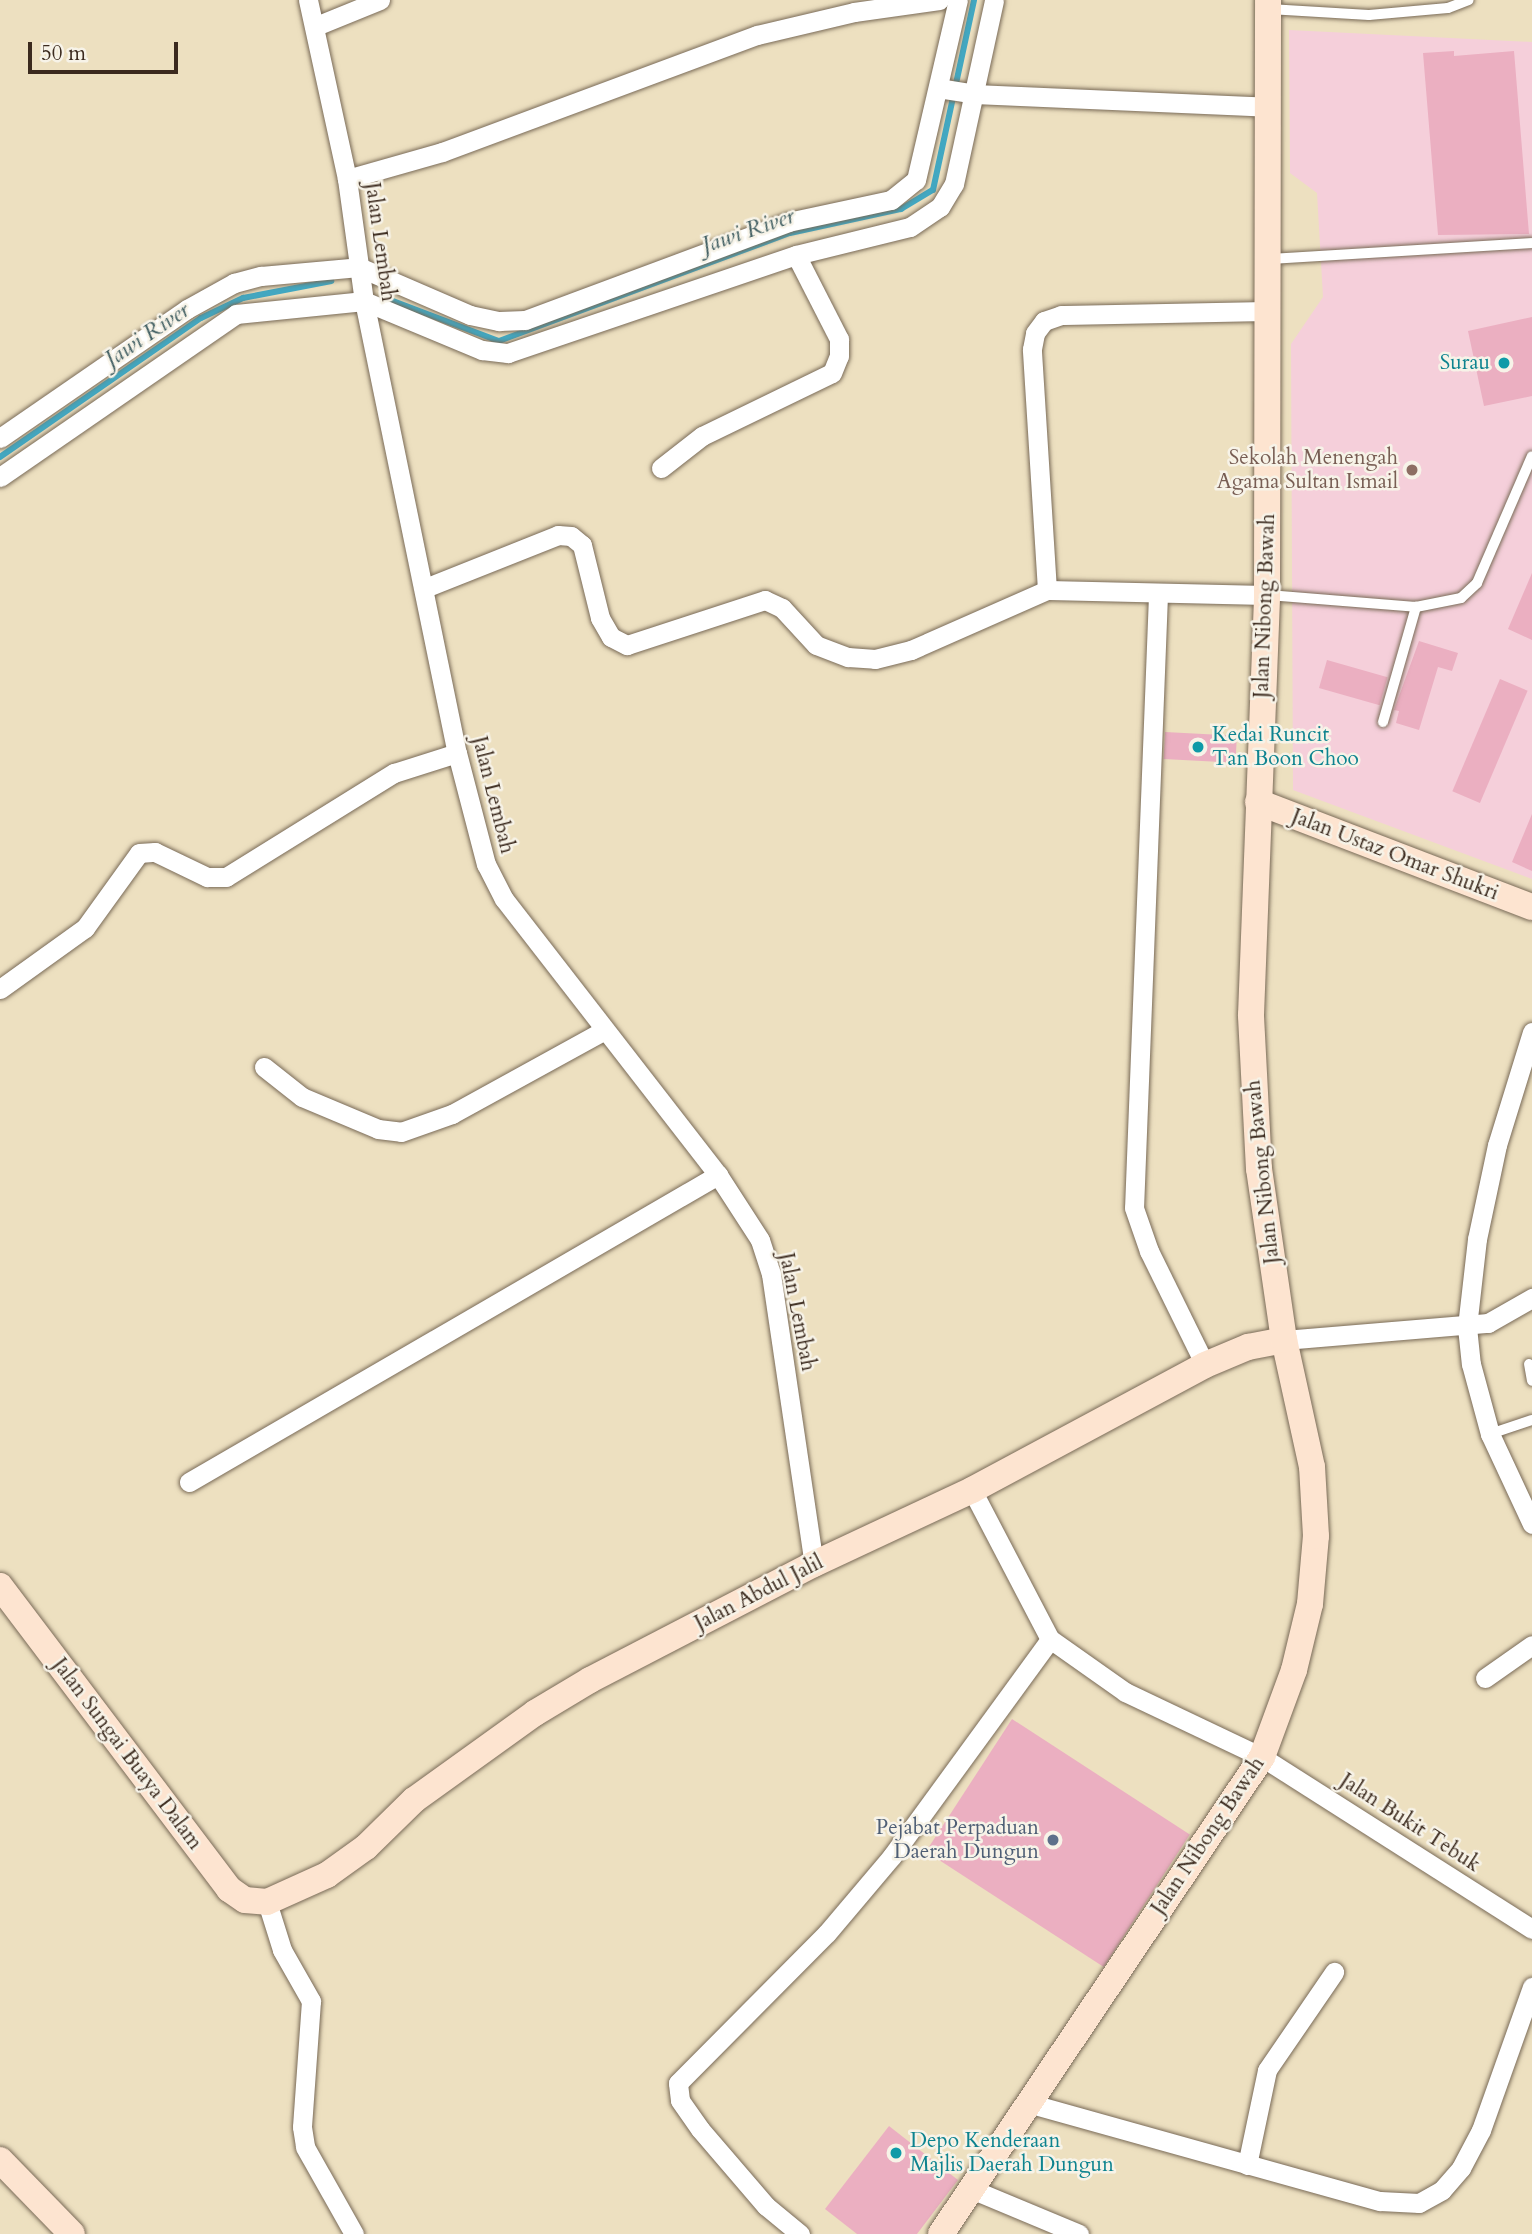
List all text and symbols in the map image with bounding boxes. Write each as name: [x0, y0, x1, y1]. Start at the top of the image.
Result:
scale bar: [32, 28, 182, 72]
text: 50 m: [41, 39, 86, 68]
street label: Jalan Lembah: [359, 181, 401, 303]
water label: Jawi River: [698, 202, 798, 260]
water label: Jawi River: [99, 297, 195, 373]
place label: Surau: [1440, 350, 1490, 376]
marker: Surau: [1496, 355, 1512, 371]
place label: Sekolah Menengah Agama Sultan Ismail: [1217, 445, 1398, 495]
marker: Sekolah Menengah Agama Sultan Ismail: [1404, 462, 1420, 478]
street label: Jalan Nibong Bawah: [1249, 513, 1281, 699]
place label: Kedai Runcit Tan Boon Choo: [1212, 722, 1359, 772]
street label: Jalan Lembah: [466, 734, 520, 856]
marker: Kedai Runcit Tan Boon Choo: [1190, 739, 1206, 755]
street label: Jalan Ustaz Omar Shukri: [1288, 804, 1502, 906]
street label: Jalan Nibong Bawah: [1241, 1079, 1285, 1265]
street label: Jalan Lembah: [773, 1251, 821, 1373]
street label: Jalan Abdul Jalil: [691, 1550, 827, 1636]
street label: Jalan Sungai Buaya Dalam: [47, 1653, 207, 1855]
street label: Jalan Nibong Bawah: [1146, 1752, 1270, 1920]
street label: Jalan Bukit Tebuk: [1335, 1768, 1485, 1878]
place label: Pejabat Perpaduan Daerah Dungun: [876, 1815, 1039, 1865]
marker: Pejabat Perpaduan Daerah Dungun: [1045, 1832, 1061, 1848]
place label: Depo Kenderaan Majlis Daerah Dungun: [910, 2128, 1114, 2178]
marker: Depo Kenderaan Majlis Daerah Dungun: [888, 2145, 904, 2161]

